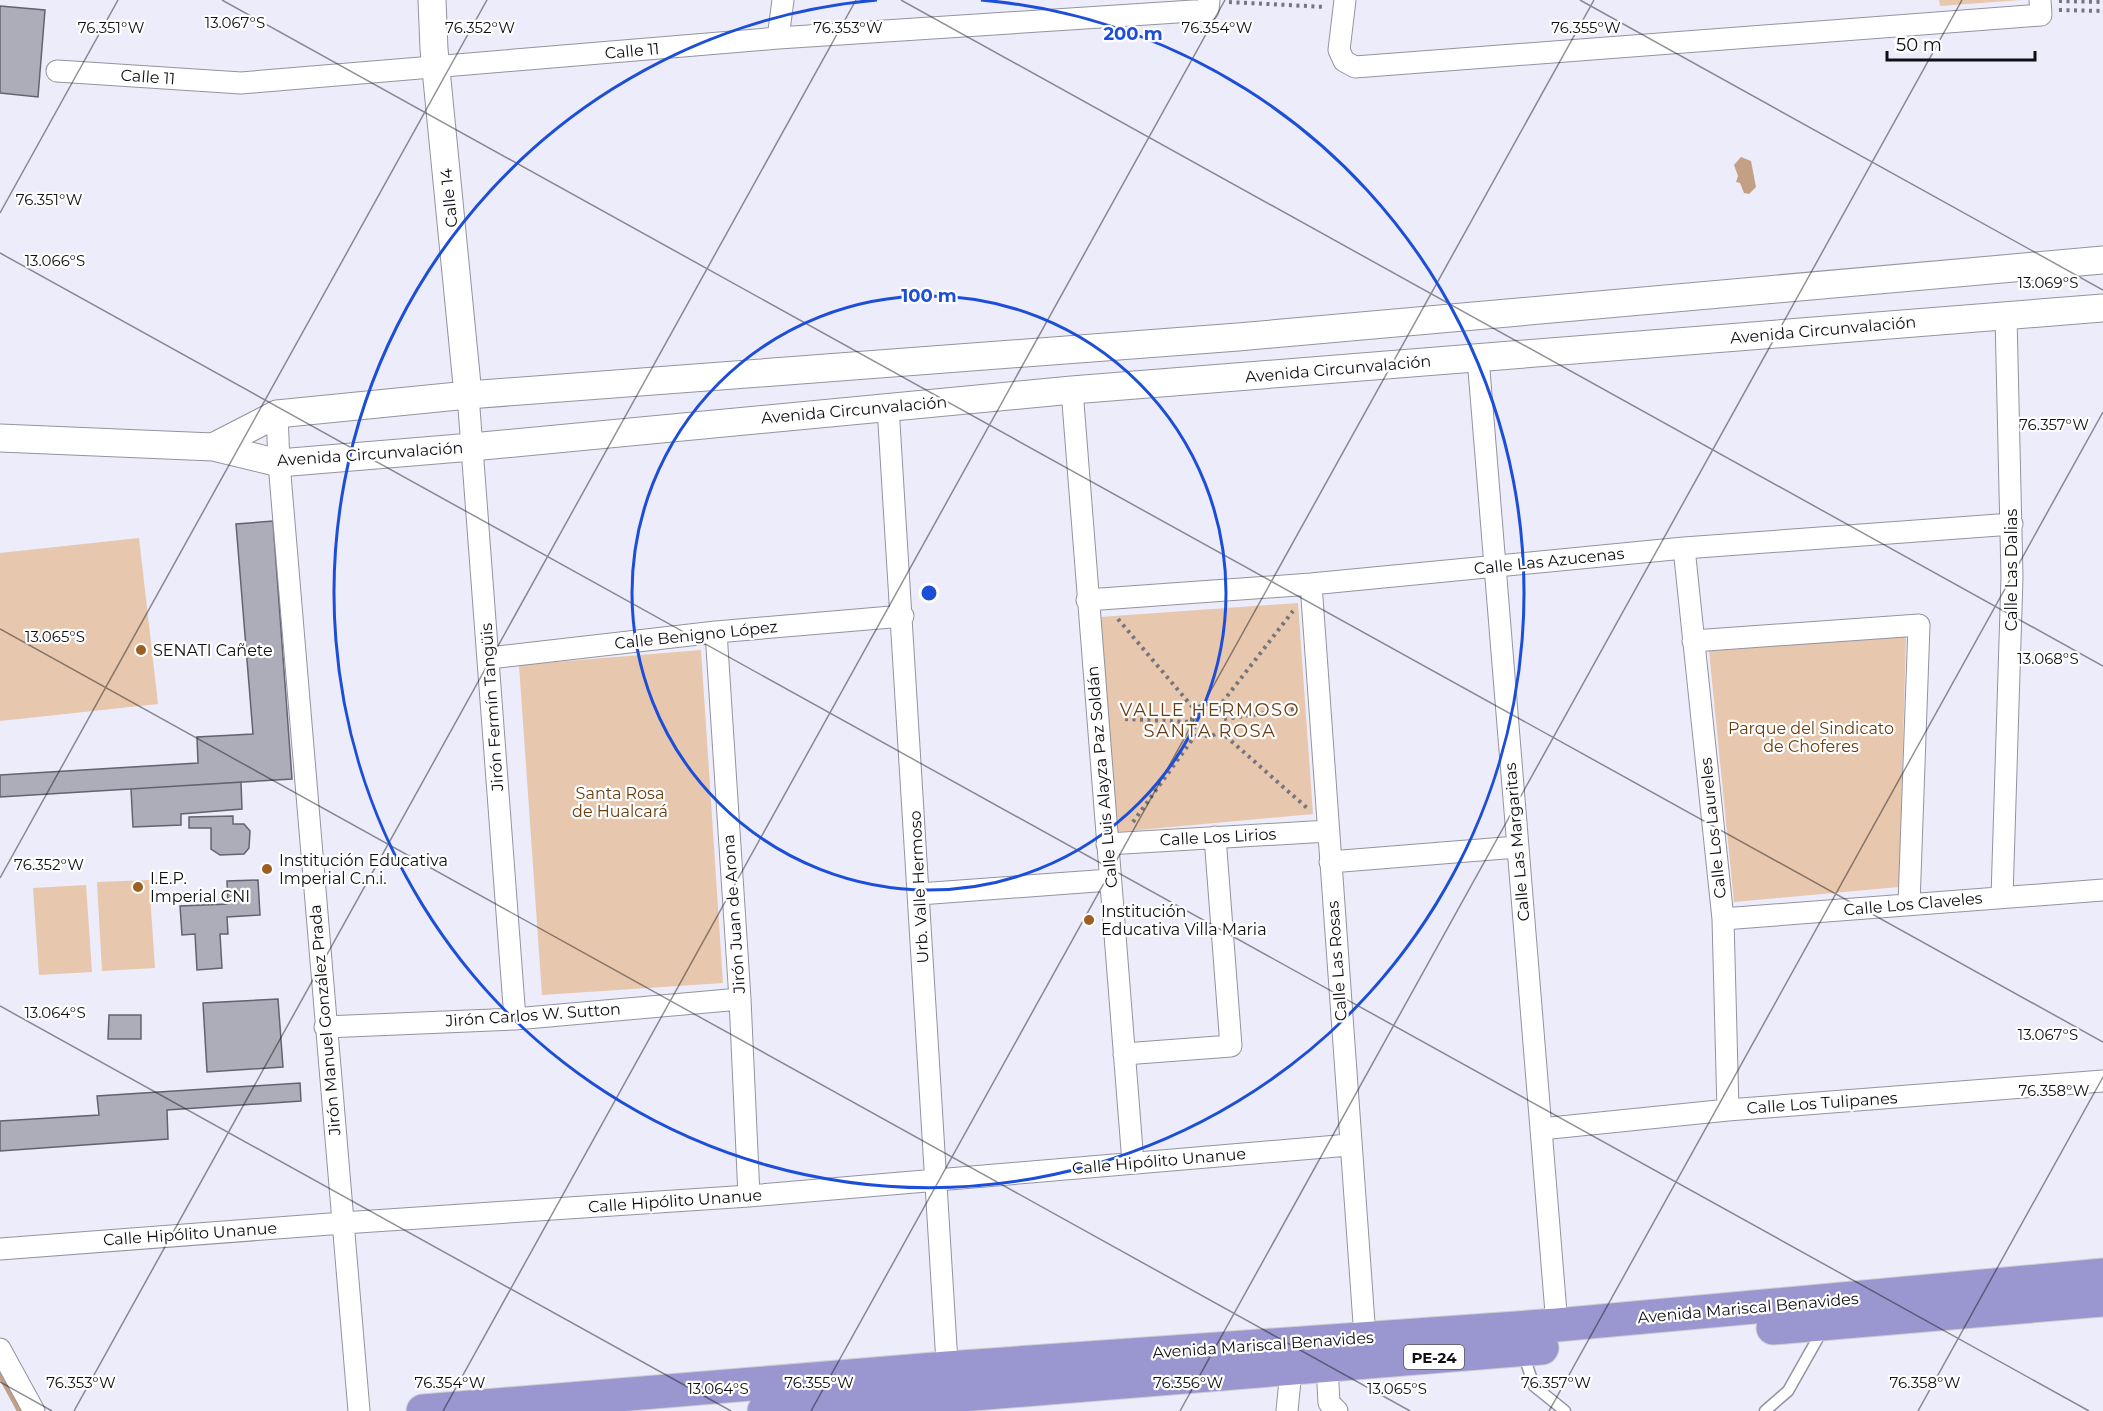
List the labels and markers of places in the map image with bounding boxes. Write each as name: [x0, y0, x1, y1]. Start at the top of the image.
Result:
centre of rings: [919, 583, 939, 603]
place label: SENATI Cañete: [153, 641, 273, 660]
marker: SENATI Cañete: [134, 643, 148, 657]
place label: Institución Educativa Imperial C.n.i.: [279, 851, 448, 888]
marker: Institución Educativa Imperial C.n.i.: [260, 862, 274, 876]
place label: I.E.P. Imperial CNI: [150, 869, 250, 906]
marker: I.E.P. Imperial CNI: [131, 880, 145, 894]
place label: Institución Educativa Villa Maria: [1101, 902, 1267, 939]
marker: Institución Educativa Villa Maria: [1082, 913, 1096, 927]

